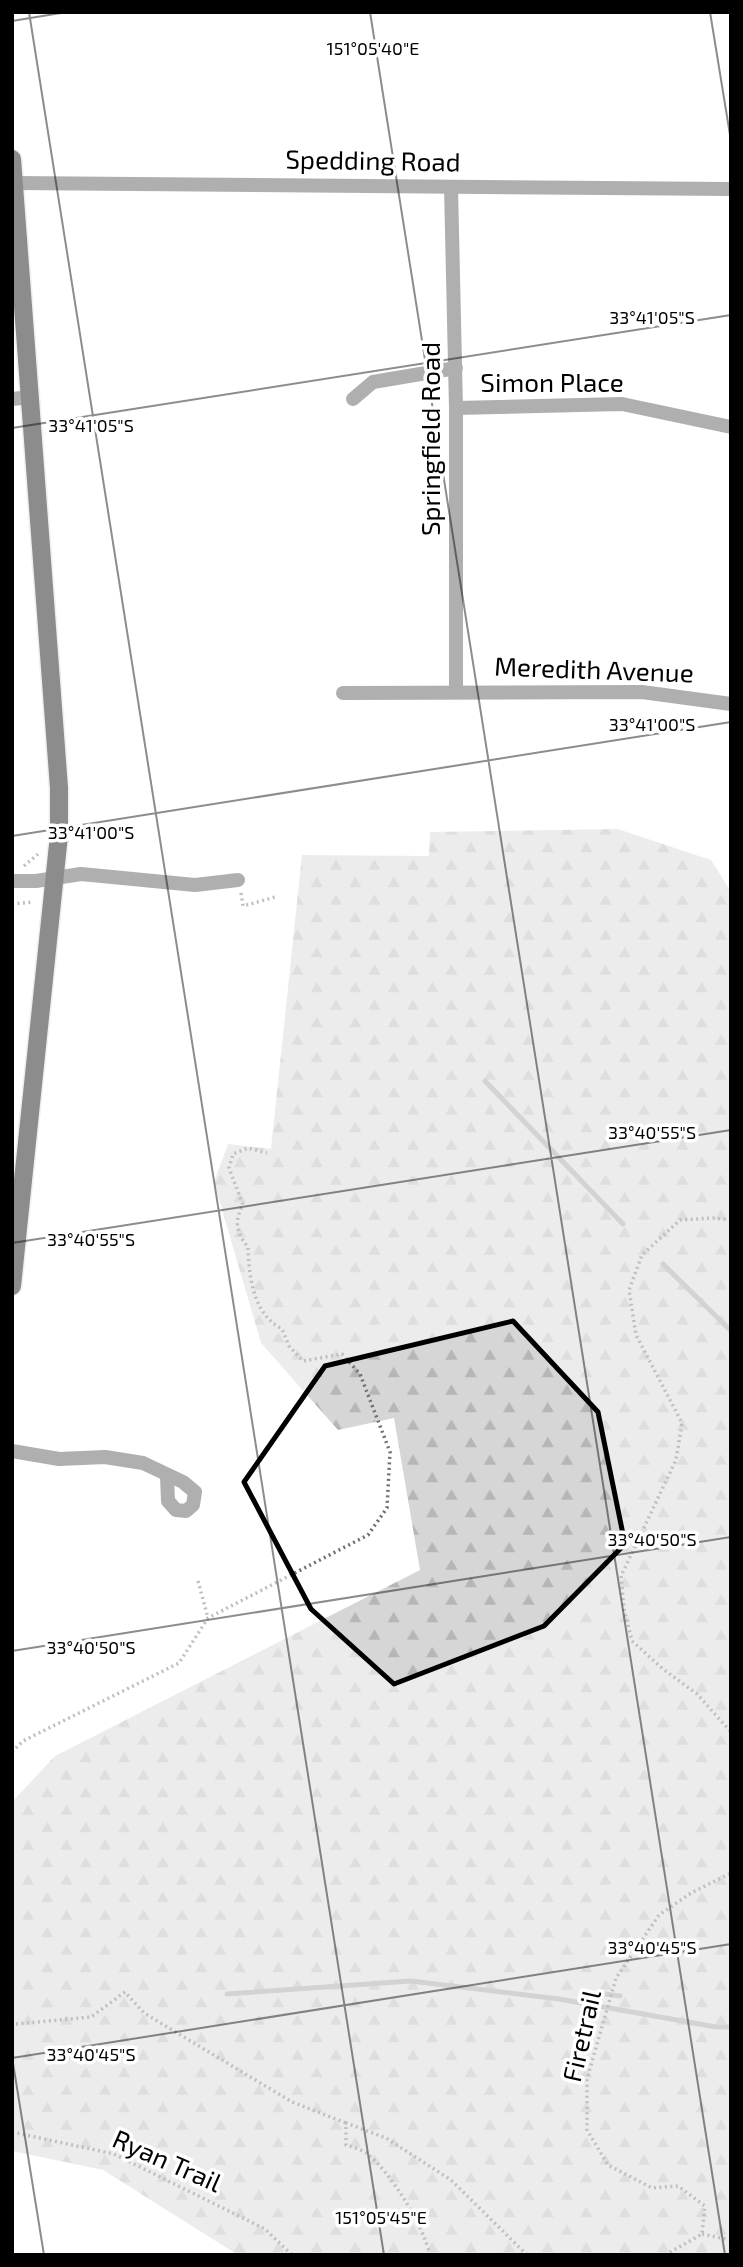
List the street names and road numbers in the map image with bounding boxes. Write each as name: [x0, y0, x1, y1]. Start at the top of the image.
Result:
street label: Spedding Road: [285, 142, 461, 177]
street label: Springfield Road: [414, 342, 445, 536]
street label: Simon Place: [480, 366, 624, 397]
street label: Meredith Avenue: [494, 650, 694, 687]
street label: Firetrail: [555, 1986, 606, 2085]
street label: Ryan Trail: [108, 2122, 227, 2197]

